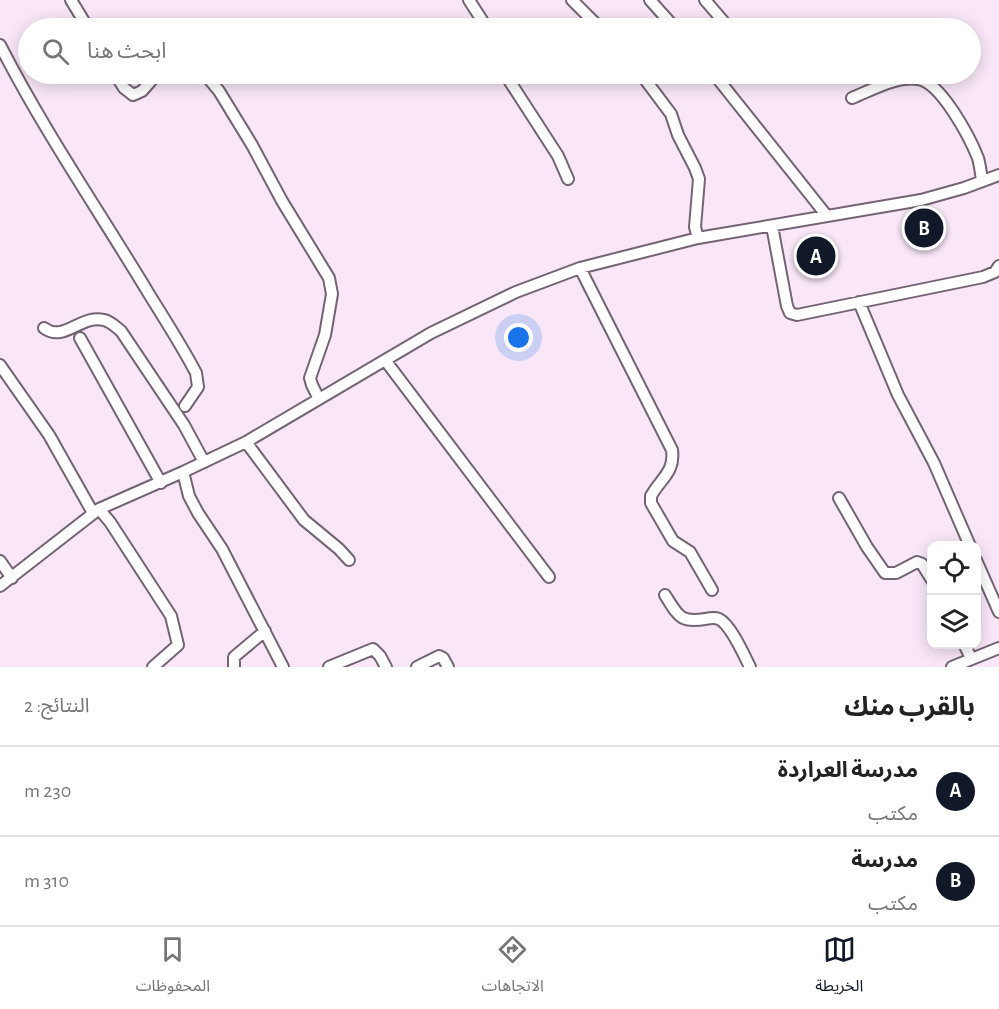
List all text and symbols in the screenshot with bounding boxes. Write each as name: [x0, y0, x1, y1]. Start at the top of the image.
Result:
search box: [18, 18, 981, 84]
icon: search: [39, 35, 72, 68]
text: ابحث هنا: [87, 40, 166, 62]
pin: B: [904, 206, 944, 250]
pin: A: [796, 234, 836, 278]
your location: [504, 323, 533, 352]
map controls: [927, 541, 981, 649]
button: locate: [927, 541, 981, 595]
button: layers: [927, 595, 981, 649]
text: بالقرب منك: [844, 694, 975, 720]
text: النتائج: 2: [24, 696, 89, 716]
text: مدرسة العراردة: [778, 759, 918, 781]
text: 230 m: [24, 781, 71, 801]
text: A: [950, 781, 962, 801]
text: مكتب: [868, 804, 918, 824]
text: مدرسة: [851, 849, 918, 871]
text: 310 m: [24, 871, 69, 891]
text: B: [950, 871, 961, 891]
text: مكتب: [868, 894, 918, 914]
tab: المحفوظات: [136, 933, 210, 1003]
tab: الاتجاهات: [481, 933, 544, 1003]
tab: الخريطة: [815, 933, 863, 1003]

